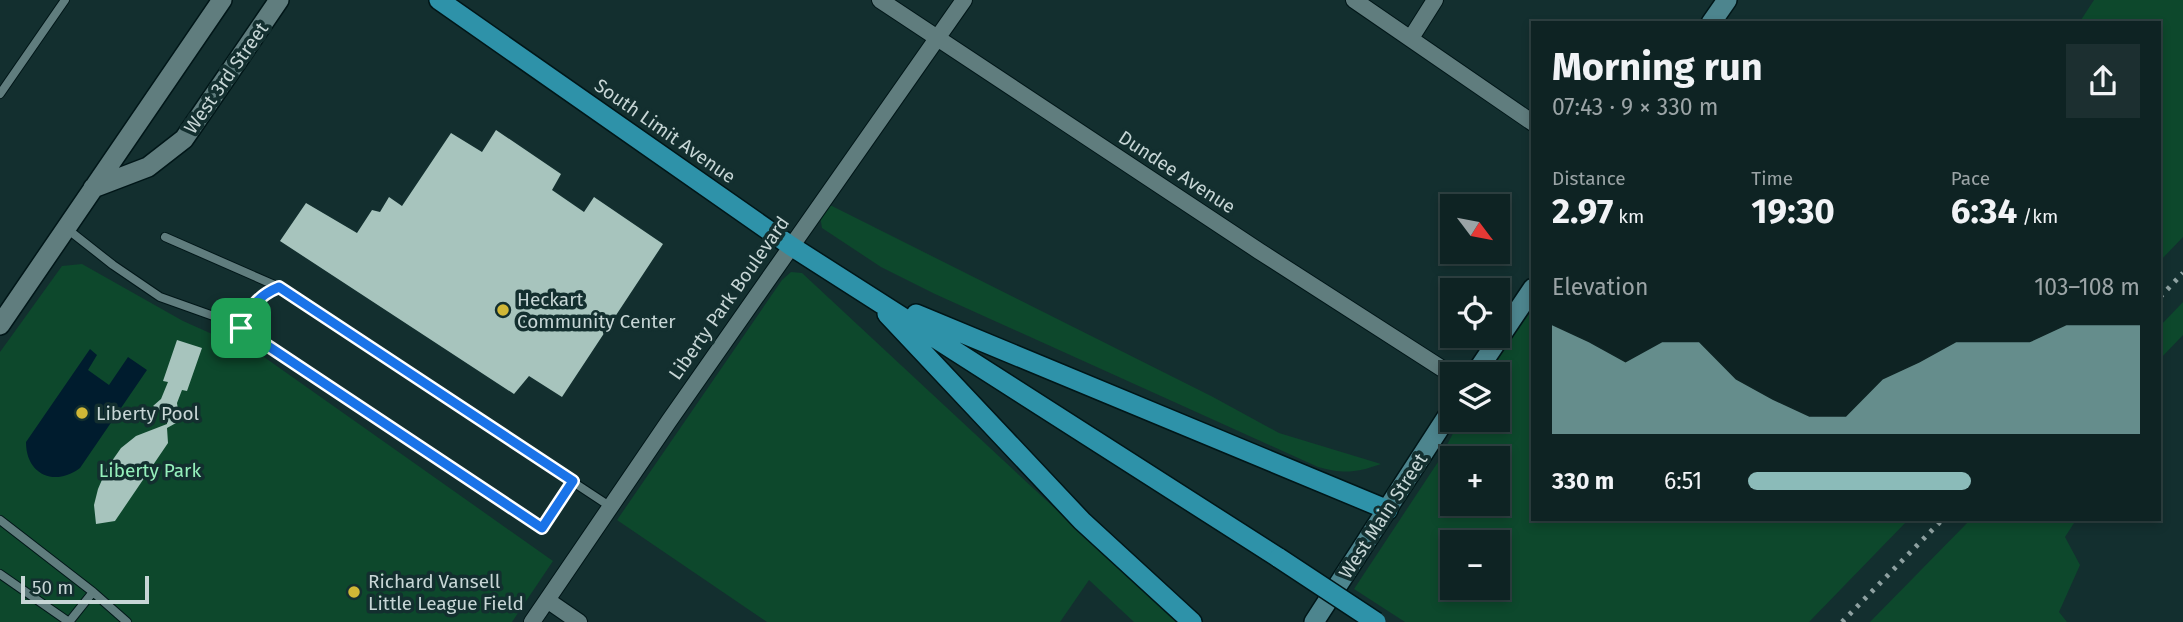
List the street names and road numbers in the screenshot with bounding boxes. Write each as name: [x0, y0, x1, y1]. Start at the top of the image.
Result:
street label: West 3rd Street: [179, 18, 273, 138]
street label: South Limit Avenue: [590, 74, 740, 188]
street label: Dundee Avenue: [1114, 126, 1240, 218]
street label: Liberty Park Boulevard: [664, 212, 794, 384]
street label: West Main Street: [1334, 449, 1432, 583]

